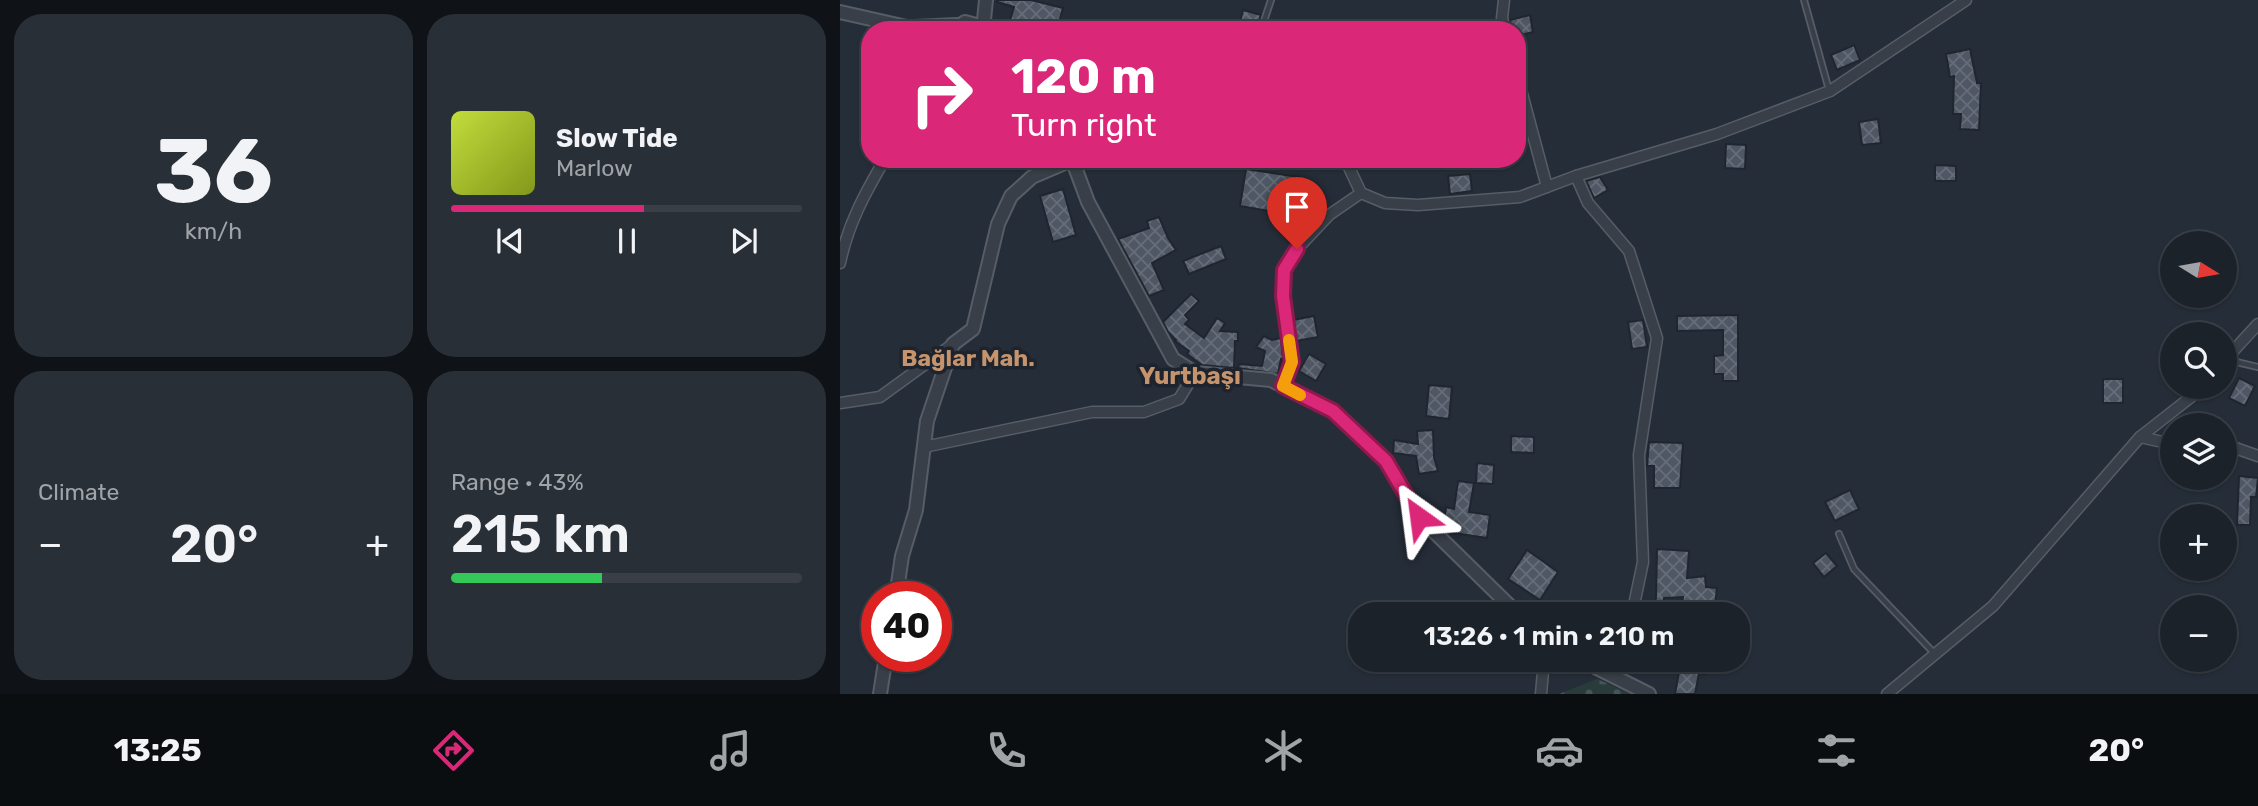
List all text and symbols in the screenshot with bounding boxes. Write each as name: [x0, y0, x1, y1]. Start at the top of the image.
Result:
text: 120 m: [1011, 47, 1156, 105]
icon: right: [896, 49, 987, 140]
text: Turn right: [1011, 106, 1156, 144]
text: 36: [154, 117, 273, 225]
text: Slow Tide: [556, 123, 678, 154]
text: Marlow: [556, 154, 633, 182]
pin: [1267, 177, 1327, 249]
icon: arrive: [1278, 188, 1316, 226]
text: km/h: [185, 217, 242, 245]
icon: previous: [491, 222, 529, 260]
icon: pause: [608, 222, 646, 260]
icon: next: [725, 222, 763, 260]
north arrow: [2160, 231, 2236, 308]
map controls: [2160, 231, 2237, 672]
button: search: [2160, 322, 2237, 399]
district label: Bağlar Mah.: [901, 344, 1035, 372]
district label: Yurtbaşı: [1139, 362, 1241, 390]
button: layers: [2160, 413, 2237, 490]
text: Range · 43%: [451, 468, 584, 496]
text: Climate: [38, 478, 119, 506]
position arrow: [1382, 480, 1456, 554]
text: 215 km: [451, 503, 630, 565]
button: +: [2160, 504, 2237, 581]
text: 20°: [170, 513, 258, 575]
text: −: [38, 521, 63, 567]
text: +: [365, 521, 389, 567]
speed limit sign: 40: [861, 581, 952, 672]
button: −: [2160, 595, 2237, 672]
text: 13:26 · 1 min · 210 m: [1424, 621, 1674, 652]
icon: directions: [429, 726, 478, 775]
icon: music: [706, 726, 755, 775]
icon: phone: [982, 726, 1031, 775]
icon: climate: [1259, 726, 1308, 775]
icon: car: [1535, 726, 1584, 775]
icon: filters: [1812, 726, 1861, 775]
text: 13:25: [114, 731, 202, 769]
text: 20°: [2088, 731, 2144, 769]

